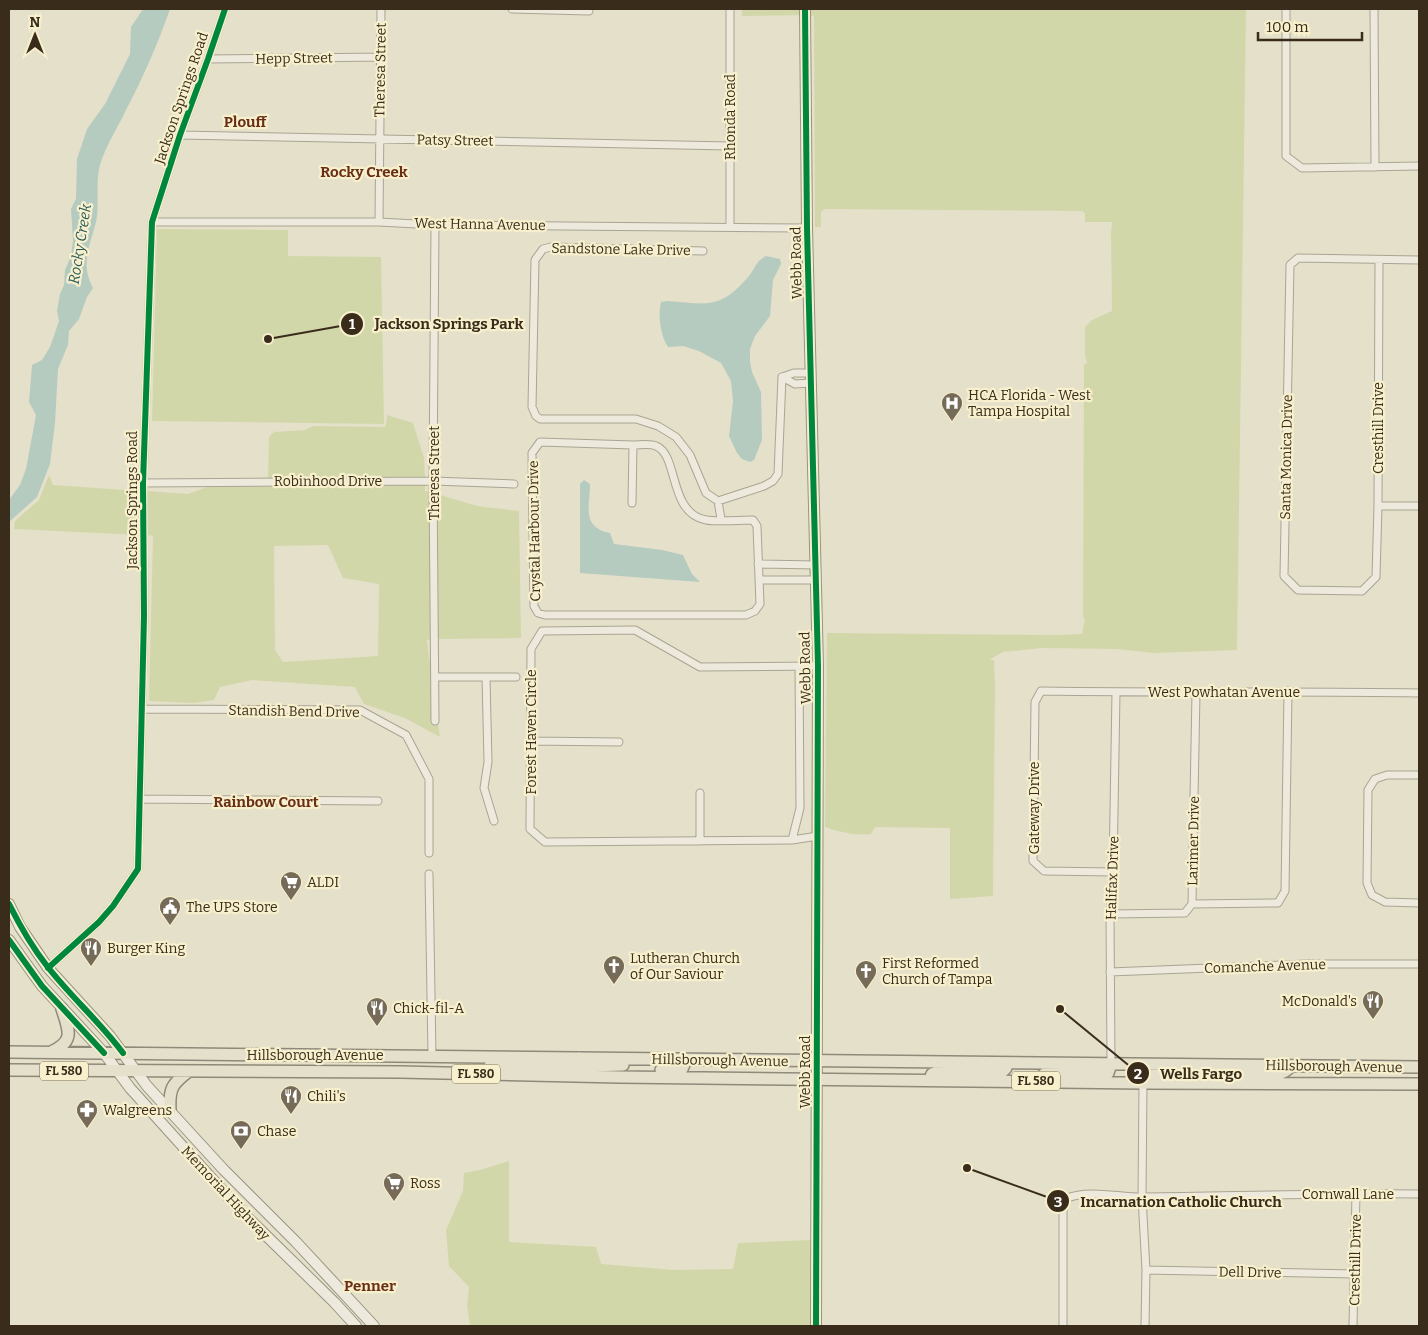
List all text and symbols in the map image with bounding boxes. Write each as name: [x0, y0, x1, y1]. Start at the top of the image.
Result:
north arrow: [10, 10, 60, 60]
scale bar: [1258, 10, 1362, 42]
text: N: [30, 14, 41, 31]
text: 100 m: [1266, 18, 1309, 36]
street label: Theresa Street: [371, 23, 390, 117]
street label: Jackson Springs Road: [151, 30, 212, 167]
street label: Hepp Street: [255, 49, 333, 68]
street label: Rhonda Road: [722, 74, 739, 160]
district label: Plouff: [224, 113, 268, 131]
street label: Patsy Street: [416, 131, 494, 150]
district label: Rocky Creek: [320, 163, 408, 181]
water label: Rocky Creek: [65, 202, 95, 285]
street label: West Hanna Avenue: [414, 215, 546, 234]
street label: Webb Road: [787, 226, 806, 300]
street label: Sandstone Lake Drive: [551, 240, 691, 259]
callout: Jackson Springs Park: [340, 309, 533, 339]
text: 1: [349, 315, 356, 333]
text: Jackson Springs Park: [374, 315, 523, 333]
street label: Cresthill Drive: [1370, 382, 1387, 474]
place label: HCA Florida - West Tampa Hospital: [968, 387, 1091, 420]
hospital icon: HCA Florida - West Tampa Hospital: [940, 391, 964, 422]
street label: Santa Monica Drive: [1277, 394, 1296, 520]
street label: Theresa Street: [426, 426, 443, 520]
street label: Jackson Springs Road: [124, 431, 141, 570]
street label: Crystal Harbour Drive: [525, 460, 544, 602]
street label: Robinhood Drive: [274, 473, 382, 490]
street label: Webb Road: [796, 631, 815, 705]
street label: Forest Haven Circle: [523, 669, 540, 795]
street label: West Powhatan Avenue: [1148, 684, 1300, 701]
street label: Standish Bend Drive: [228, 702, 360, 721]
street label: Gateway Drive: [1026, 762, 1043, 854]
district label: Rainbow Court: [213, 793, 319, 811]
street label: Larimer Drive: [1184, 796, 1203, 886]
street label: Halifax Drive: [1103, 836, 1122, 920]
supermarket icon: ALDI: [279, 870, 303, 901]
place label: ALDI: [307, 874, 339, 891]
public building icon: The UPS Store: [158, 895, 182, 926]
place label: The UPS Store: [186, 899, 278, 916]
restaurant icon: Burger King: [79, 936, 103, 967]
place label: Burger King: [107, 940, 185, 957]
place label: Lutheran Church of Our Saviour: [630, 950, 740, 983]
church icon: Lutheran Church of Our Saviour: [602, 954, 626, 985]
place label: First Reformed Church of Tampa: [882, 955, 993, 988]
street label: Comanche Avenue: [1204, 956, 1326, 977]
church icon: First Reformed Church of Tampa: [854, 959, 878, 990]
restaurant icon: McDonald's: [1361, 989, 1385, 1020]
place label: McDonald's: [1282, 993, 1357, 1010]
restaurant icon: Chick-fil-A: [365, 996, 389, 1027]
place label: Chick-fil-A: [393, 1000, 464, 1017]
street label: Webb Road: [797, 1036, 814, 1108]
street label: Hillsborough Avenue: [246, 1047, 384, 1064]
street label: Hillsborough Avenue: [651, 1051, 789, 1070]
street label: Hillsborough Avenue: [1265, 1057, 1403, 1076]
callout: Wells Fargo: [1125, 1058, 1252, 1088]
road number: FL 580: [40, 1062, 88, 1080]
road number: FL 580: [452, 1064, 500, 1084]
text: 2: [1134, 1065, 1142, 1083]
text: Wells Fargo: [1160, 1065, 1242, 1083]
road number: FL 580: [1012, 1072, 1060, 1090]
restaurant icon: Chili's: [279, 1084, 303, 1115]
place label: Chili's: [307, 1088, 346, 1105]
pharmacy icon: Walgreens: [75, 1098, 99, 1129]
place label: Walgreens: [103, 1102, 172, 1119]
bank icon: Chase: [229, 1119, 253, 1150]
place label: Chase: [257, 1123, 296, 1140]
street label: Memorial Highway: [178, 1143, 274, 1244]
supermarket icon: Ross: [382, 1171, 406, 1202]
place label: Ross: [410, 1175, 440, 1192]
callout: Incarnation Catholic Church: [1045, 1186, 1292, 1216]
street label: Cornwall Lane: [1302, 1186, 1394, 1203]
text: 3: [1054, 1193, 1062, 1211]
text: Incarnation Catholic Church: [1080, 1193, 1282, 1211]
street label: Cresthill Drive: [1346, 1214, 1365, 1306]
street label: Dell Drive: [1218, 1263, 1282, 1282]
district label: Penner: [344, 1277, 396, 1295]

